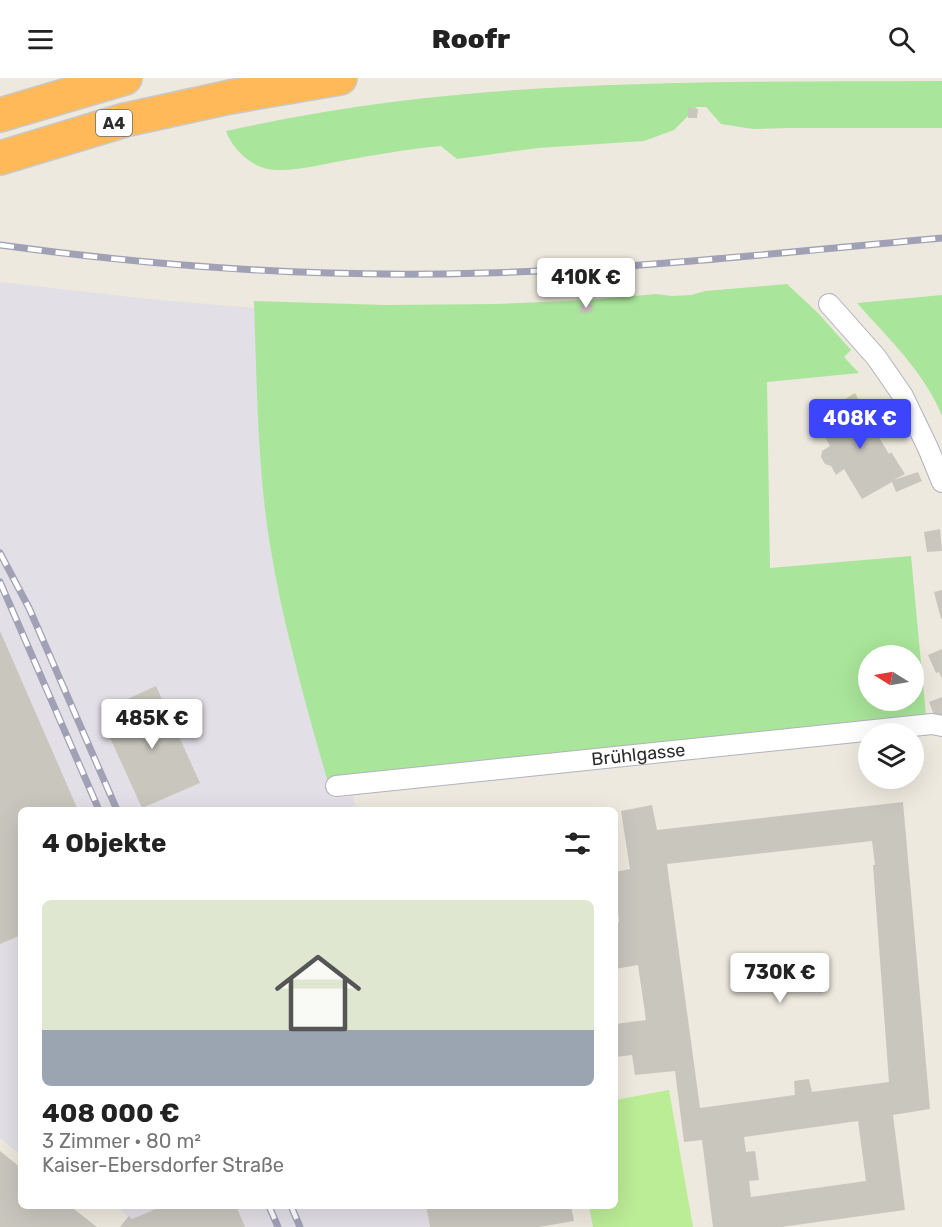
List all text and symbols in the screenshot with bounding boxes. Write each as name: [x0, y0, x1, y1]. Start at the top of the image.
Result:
icon: menu: [24, 23, 57, 56]
text: Roofr: [432, 23, 510, 55]
icon: search: [885, 23, 918, 56]
road number: A4: [96, 110, 132, 136]
pin: 410K €: [537, 258, 635, 309]
text: 410K €: [551, 265, 621, 289]
pin: 408K €: [811, 399, 909, 450]
text: 408K €: [823, 406, 897, 430]
north arrow: [858, 645, 924, 711]
map controls: [858, 645, 924, 789]
pin: 485K €: [103, 699, 201, 750]
text: 485K €: [115, 706, 189, 730]
button: layers: [858, 723, 924, 789]
street label: Brühlgasse: [590, 739, 686, 770]
icon: filters: [561, 827, 594, 860]
text: 4 Objekte: [42, 828, 166, 859]
icon: home: [264, 939, 372, 1047]
pin: 730K €: [731, 953, 829, 1004]
text: 730K €: [744, 960, 816, 984]
text: 408 000 €: [42, 1098, 180, 1129]
text: 3 Zimmer · 80 m²: [42, 1129, 201, 1153]
text: Kaiser-Ebersdorfer Straße: [42, 1153, 284, 1177]

